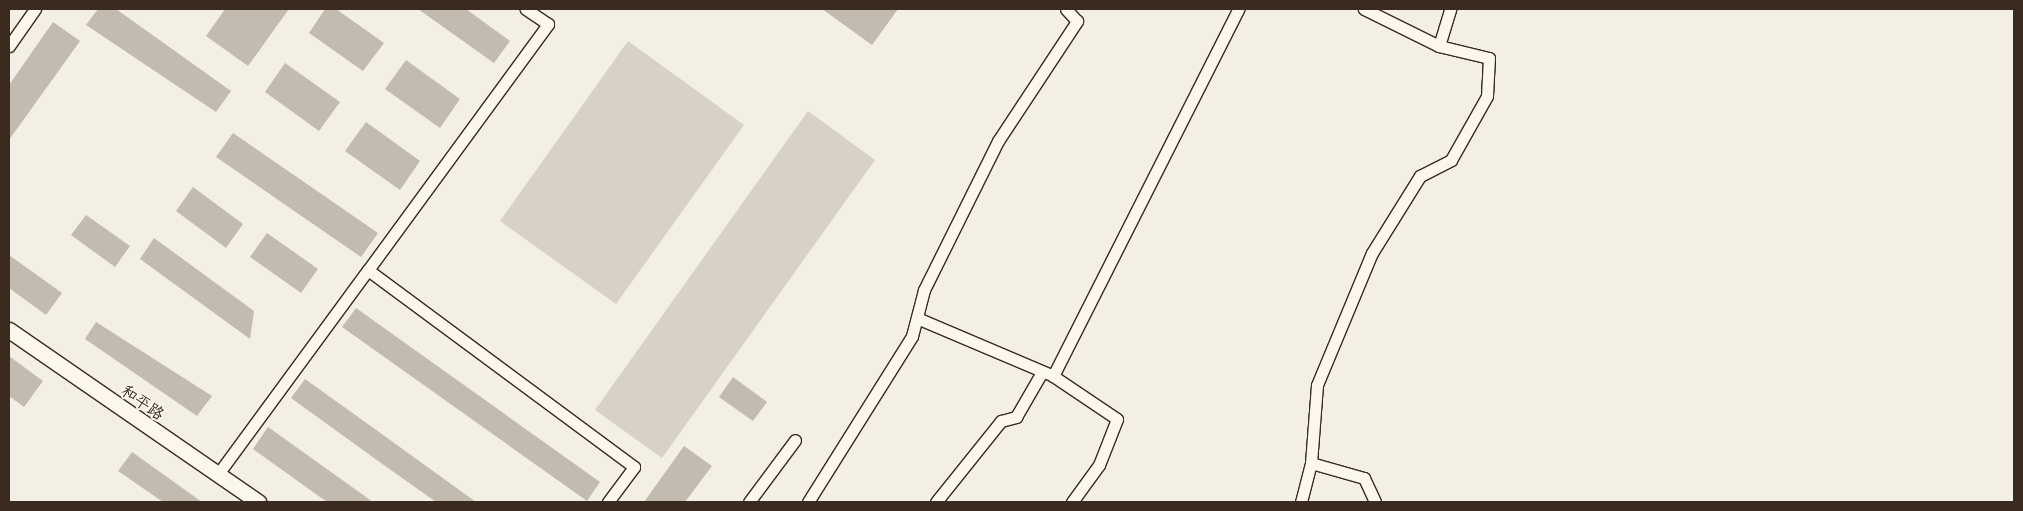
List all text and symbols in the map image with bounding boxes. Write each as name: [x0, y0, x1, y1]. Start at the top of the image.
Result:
street label: 和平路: [118, 380, 168, 424]

